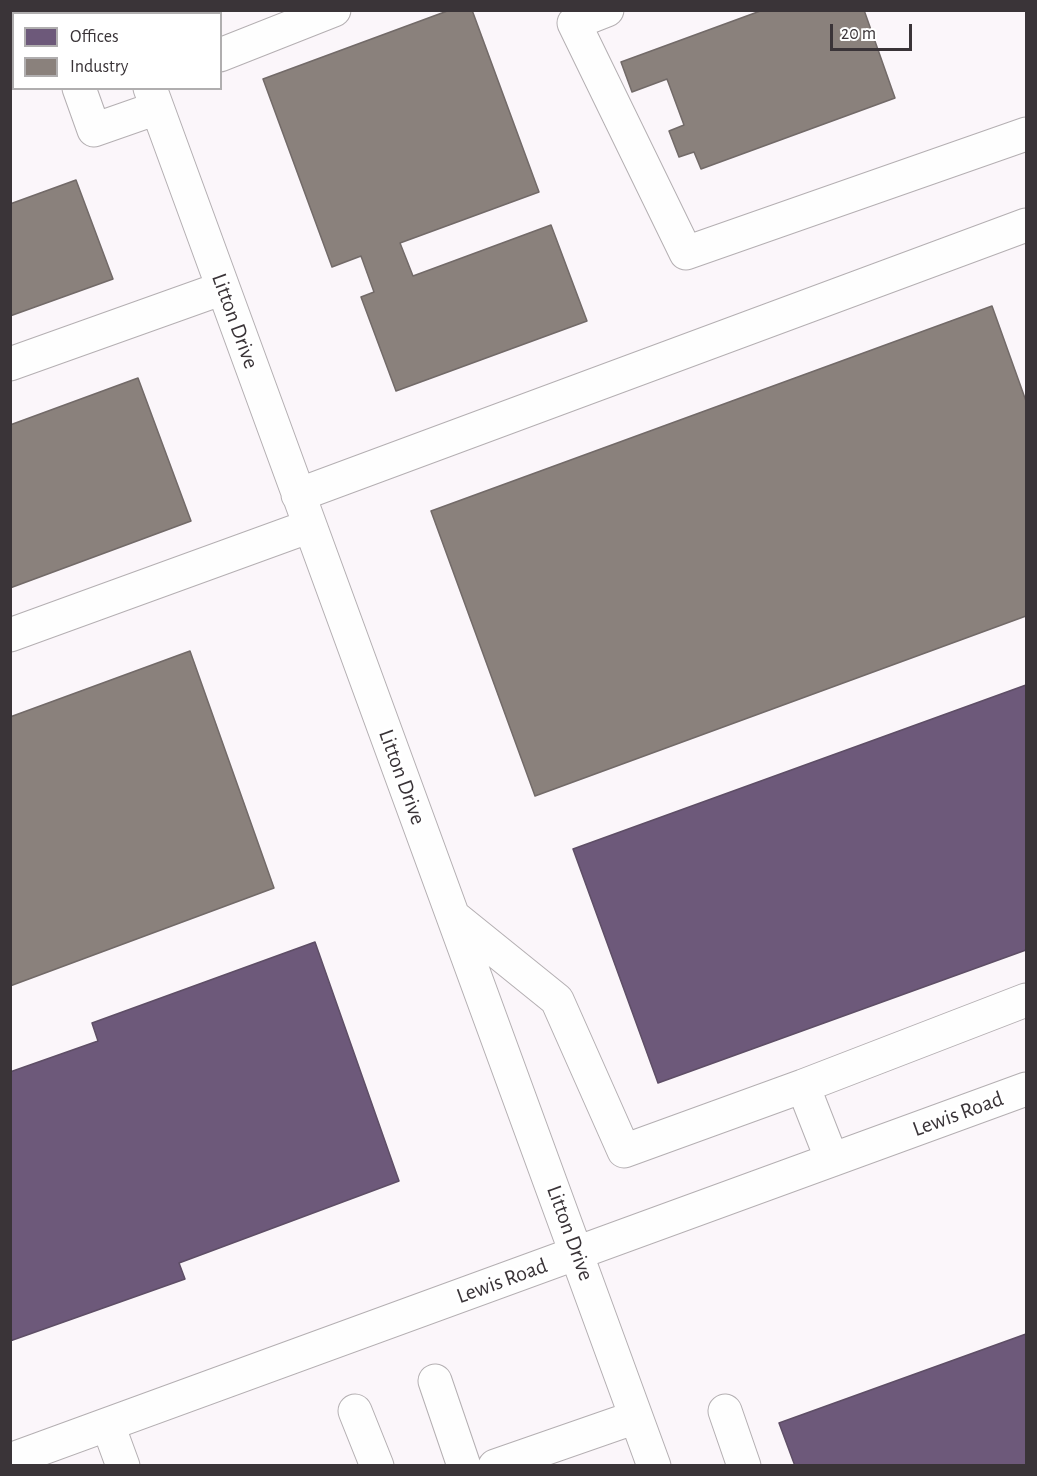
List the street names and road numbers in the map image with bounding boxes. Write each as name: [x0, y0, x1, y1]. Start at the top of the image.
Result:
street label: Litton Drive: [206, 270, 264, 372]
street label: Litton Drive: [373, 726, 431, 828]
street label: Lewis Road: [909, 1085, 1007, 1143]
street label: Litton Drive: [541, 1182, 599, 1284]
street label: Lewis Road: [453, 1252, 551, 1310]

